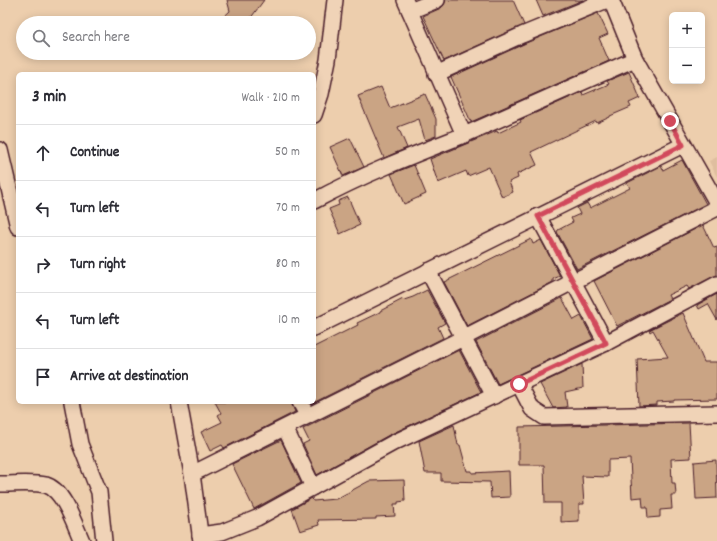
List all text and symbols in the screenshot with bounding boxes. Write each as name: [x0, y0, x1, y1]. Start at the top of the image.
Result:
map controls: [669, 12, 705, 84]
button: +: [669, 12, 705, 48]
search box: [16, 16, 316, 60]
icon: search: [30, 27, 52, 49]
text: Search here: [62, 27, 130, 49]
button: −: [669, 48, 705, 84]
text: 3 min: [32, 86, 66, 110]
text: Walk · 210 m: [242, 89, 300, 108]
route end: [661, 112, 679, 130]
icon: ahead: [32, 142, 54, 164]
text: Continue: [70, 142, 119, 164]
text: 50 m: [275, 143, 300, 162]
icon: left: [32, 198, 54, 220]
text: Turn left: [70, 198, 119, 220]
text: 70 m: [276, 199, 300, 218]
icon: right: [32, 254, 54, 276]
text: Turn right: [70, 254, 126, 276]
text: 80 m: [276, 255, 300, 274]
icon: left: [32, 310, 54, 332]
text: Turn left: [70, 310, 119, 332]
text: 10 m: [278, 311, 300, 330]
icon: arrive: [32, 366, 54, 388]
text: Arrive at destination: [70, 366, 188, 388]
route start: [510, 375, 528, 393]

